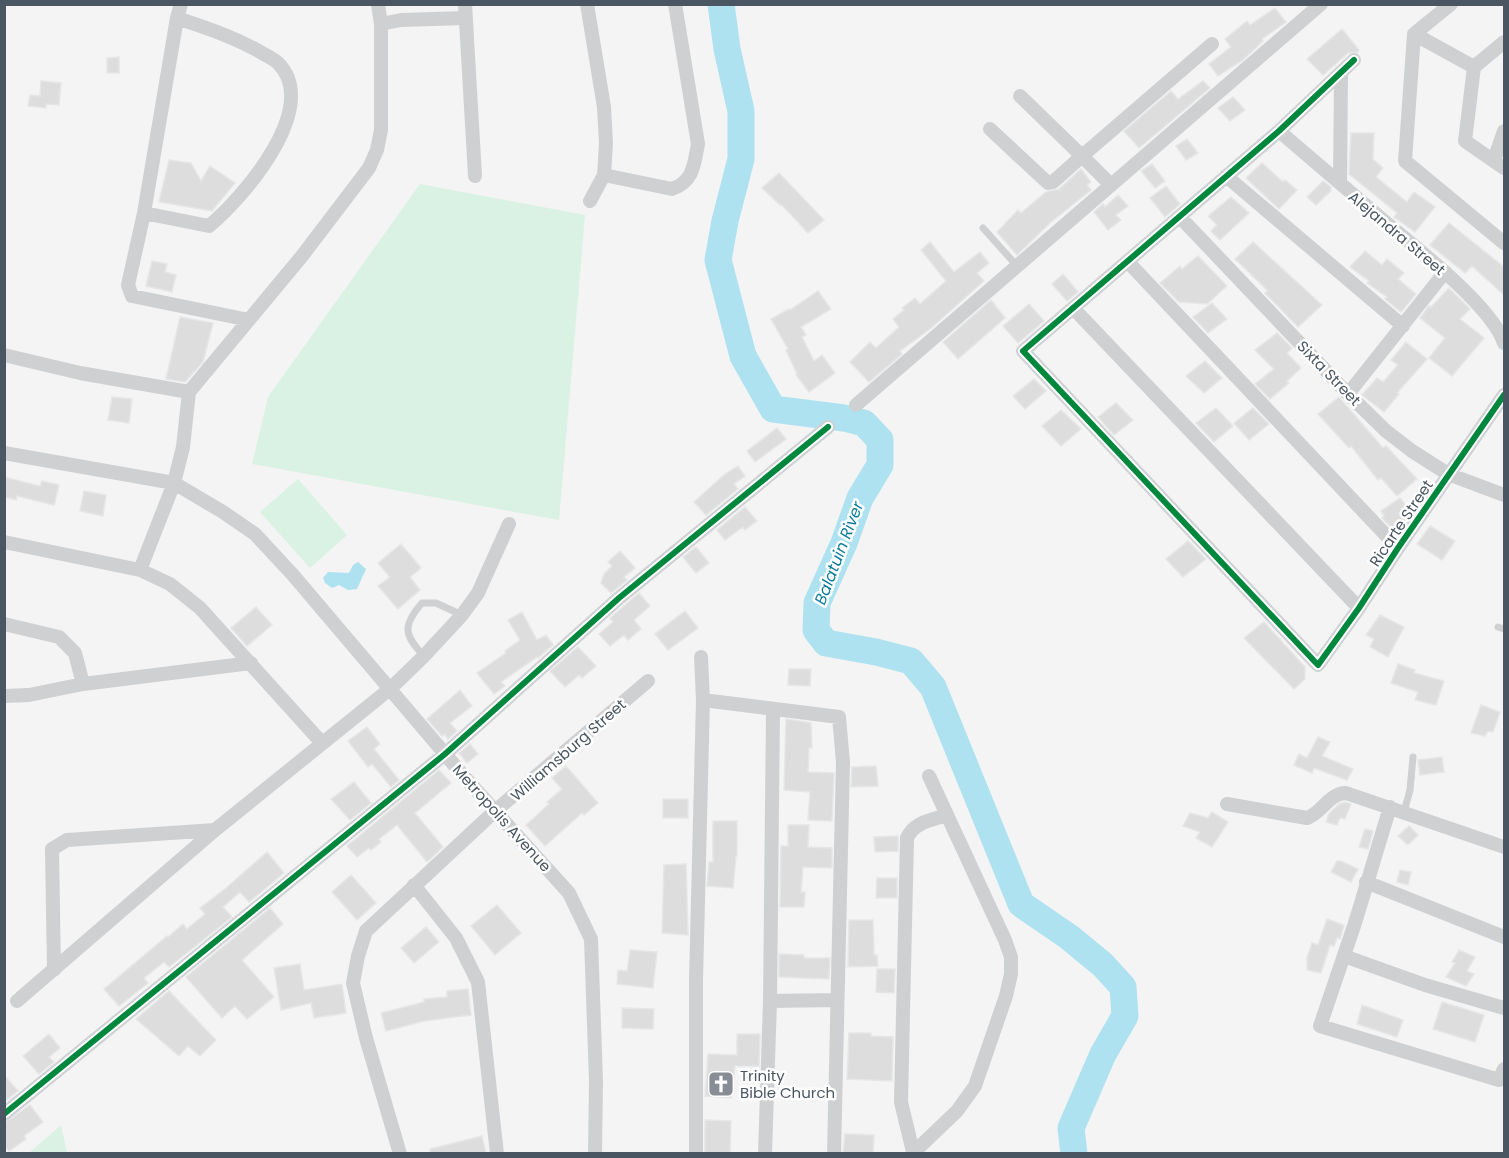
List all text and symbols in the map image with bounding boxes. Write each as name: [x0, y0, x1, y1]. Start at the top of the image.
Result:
street label: Alejandra Street: [1344, 186, 1450, 280]
street label: Sixta Street: [1293, 336, 1365, 410]
street label: Ricarte Street: [1364, 476, 1438, 570]
water label: Balatuin River: [809, 497, 870, 608]
street label: Williamsburg Street: [506, 694, 630, 806]
street label: Metropolis Avenue: [448, 760, 556, 876]
place label: Trinity Bible Church: [740, 1065, 835, 1103]
church icon: Trinity Bible Church: [706, 1069, 736, 1099]

